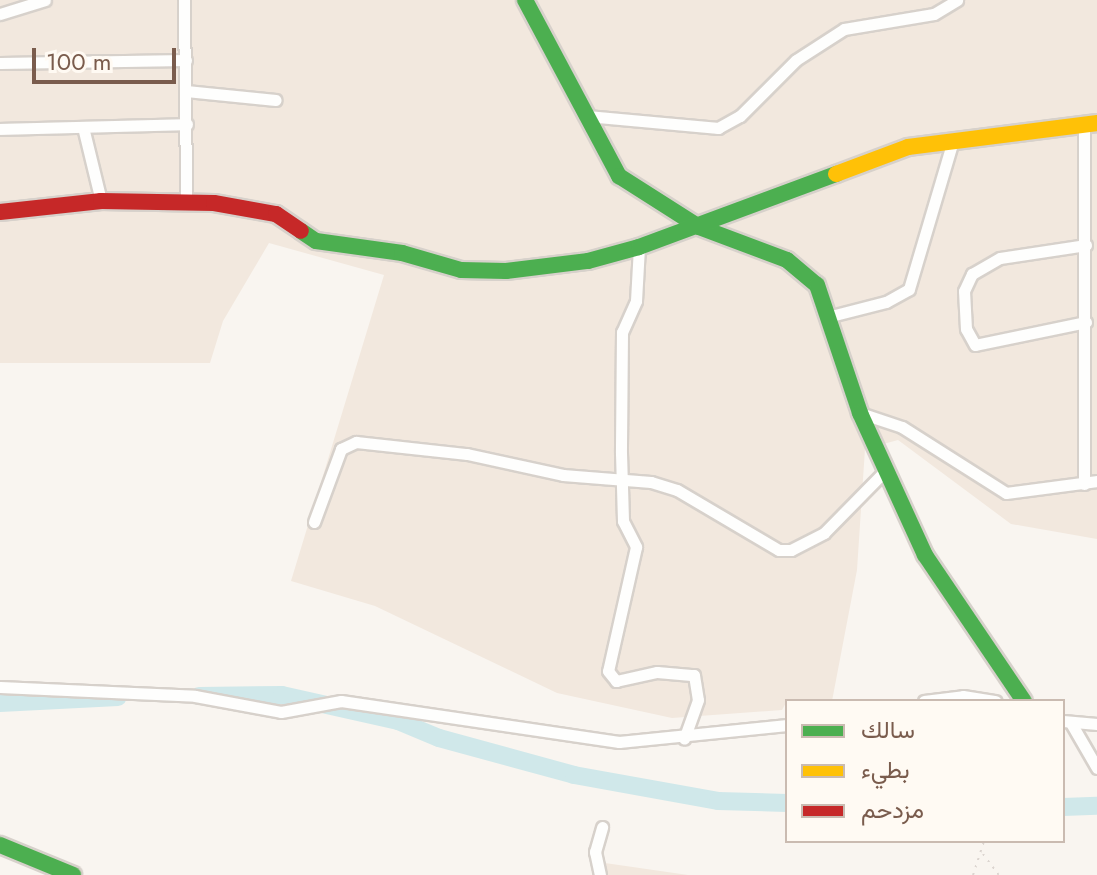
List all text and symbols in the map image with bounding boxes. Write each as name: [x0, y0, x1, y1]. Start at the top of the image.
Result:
scale bar: [36, 32, 180, 82]
text: 100 m: [46, 44, 112, 79]
legend: [785, 699, 1065, 843]
text: سالك: [861, 712, 915, 747]
text: بطيء: [861, 752, 910, 787]
text: مزدحم: [861, 792, 924, 827]

